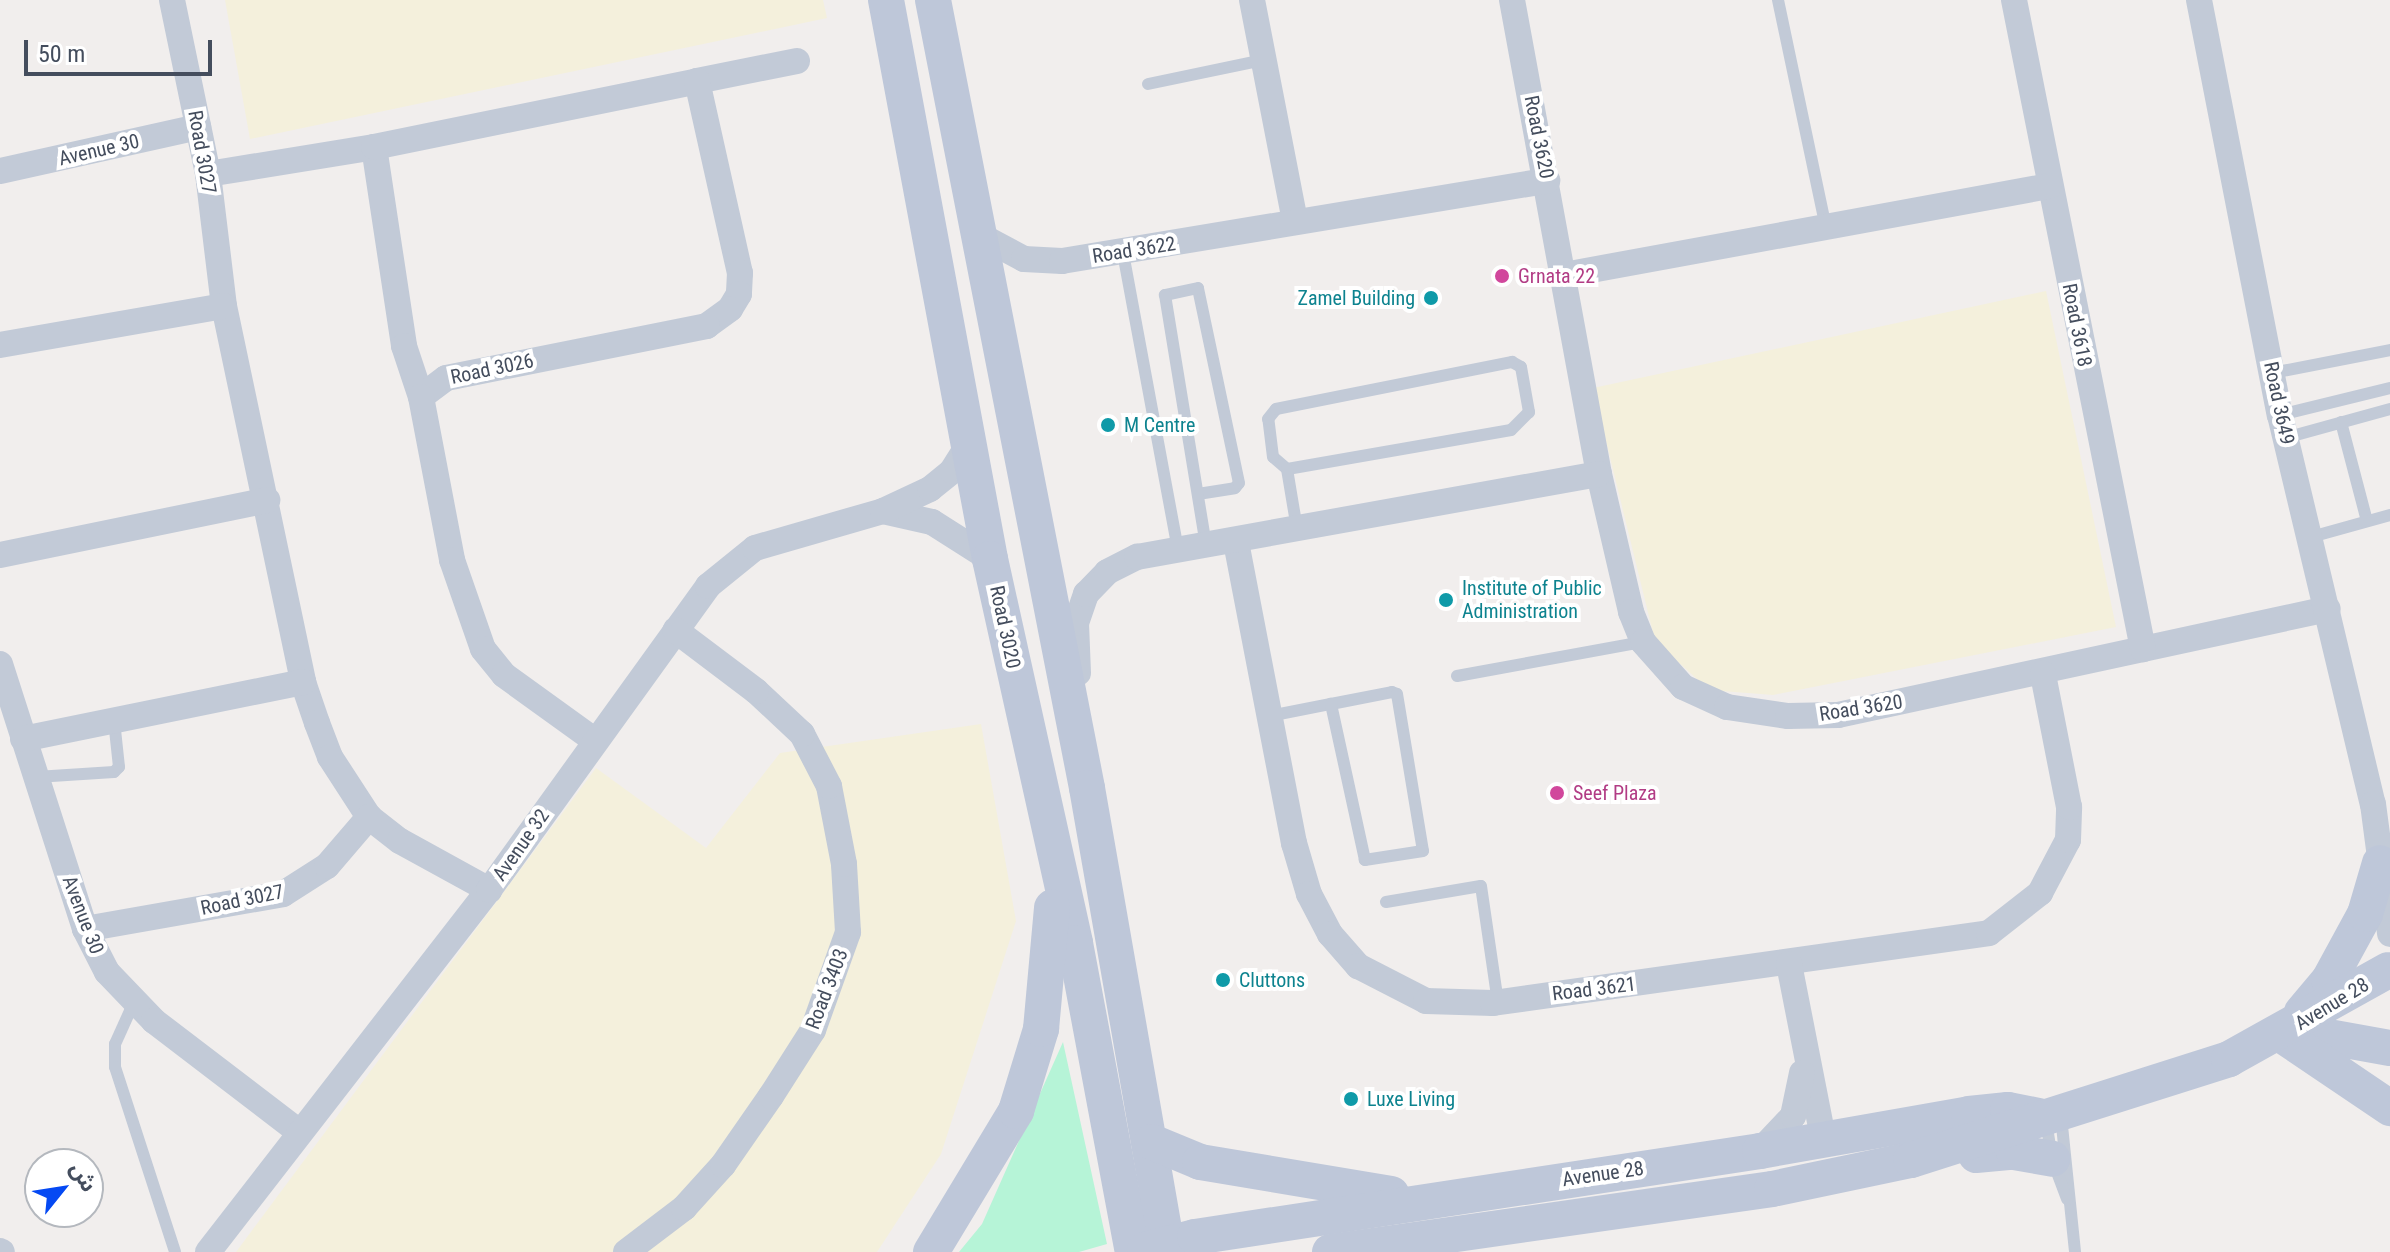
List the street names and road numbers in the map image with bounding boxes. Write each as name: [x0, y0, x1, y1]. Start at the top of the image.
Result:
street label: Road 3620: [1519, 93, 1559, 181]
street label: Road 3027: [183, 108, 221, 196]
street label: Avenue 30: [56, 129, 142, 171]
street label: Road 3622: [1091, 232, 1177, 268]
street label: Road 3618: [2057, 281, 2097, 369]
street label: Road 3026: [448, 349, 536, 389]
street label: Road 3649: [2259, 359, 2299, 447]
street label: Road 3020: [985, 583, 1025, 671]
street label: Road 3620: [1818, 690, 1904, 726]
street label: Avenue 32: [488, 805, 554, 885]
street label: Avenue 30: [57, 872, 109, 958]
street label: Road 3027: [198, 880, 286, 920]
street label: Road 3403: [801, 945, 853, 1033]
street label: Road 3621: [1551, 972, 1637, 1006]
street label: Avenue 28: [2291, 973, 2373, 1035]
street label: Avenue 28: [1561, 1156, 1645, 1192]

